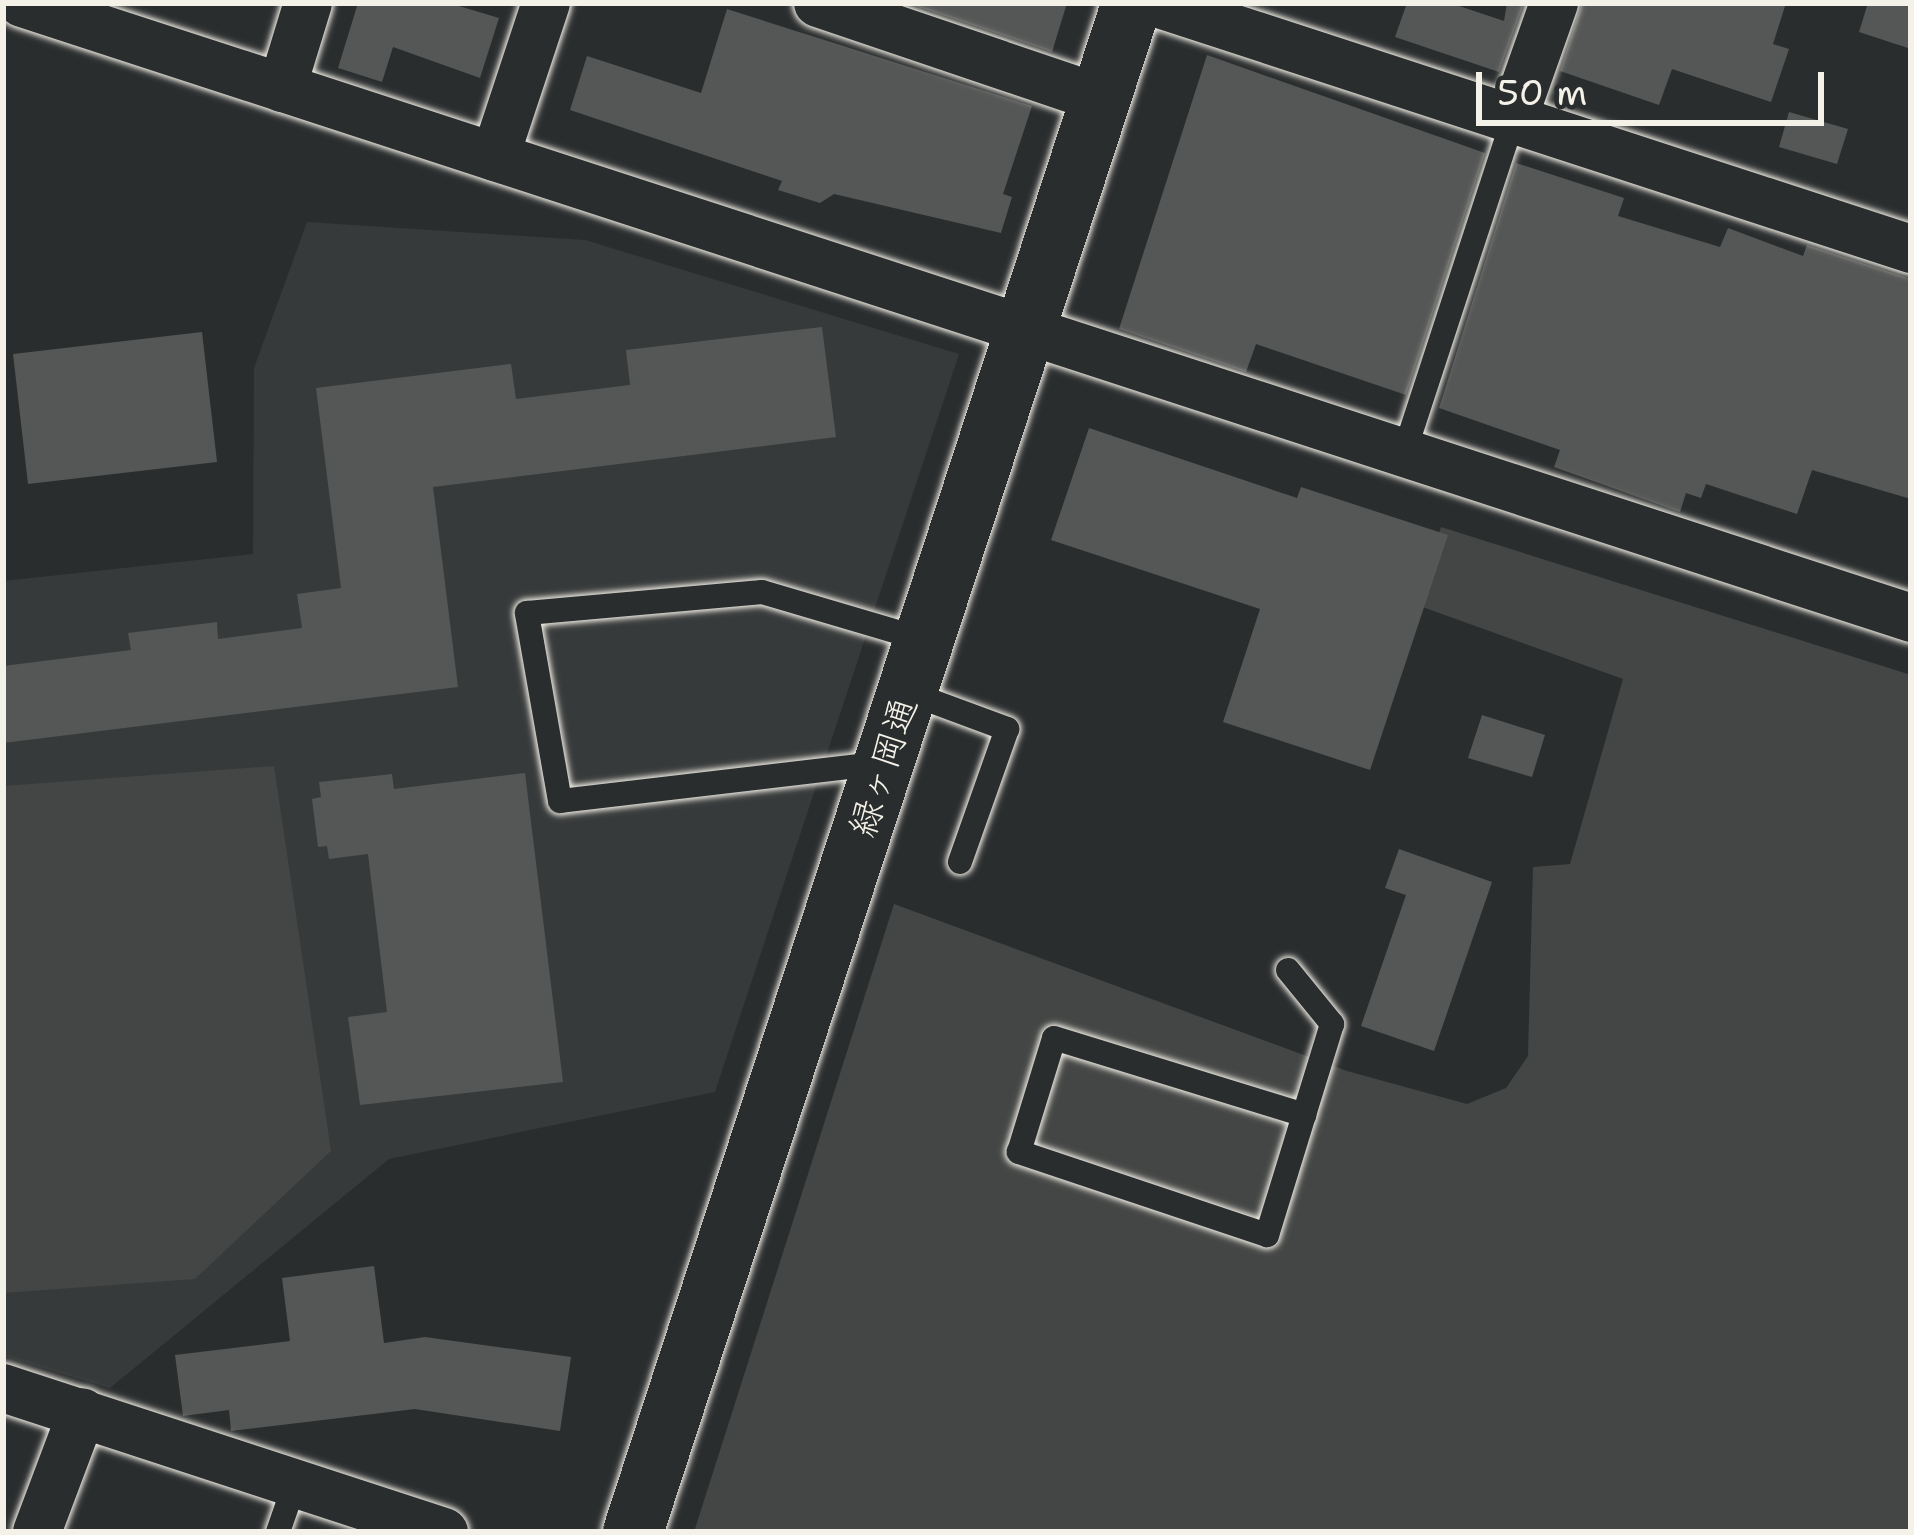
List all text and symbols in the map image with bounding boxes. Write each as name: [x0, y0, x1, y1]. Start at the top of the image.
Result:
scale bar: [1482, 48, 1830, 122]
text: 50 m: [1497, 68, 1587, 117]
street label: 緑ヶ岡通: [840, 692, 926, 842]

